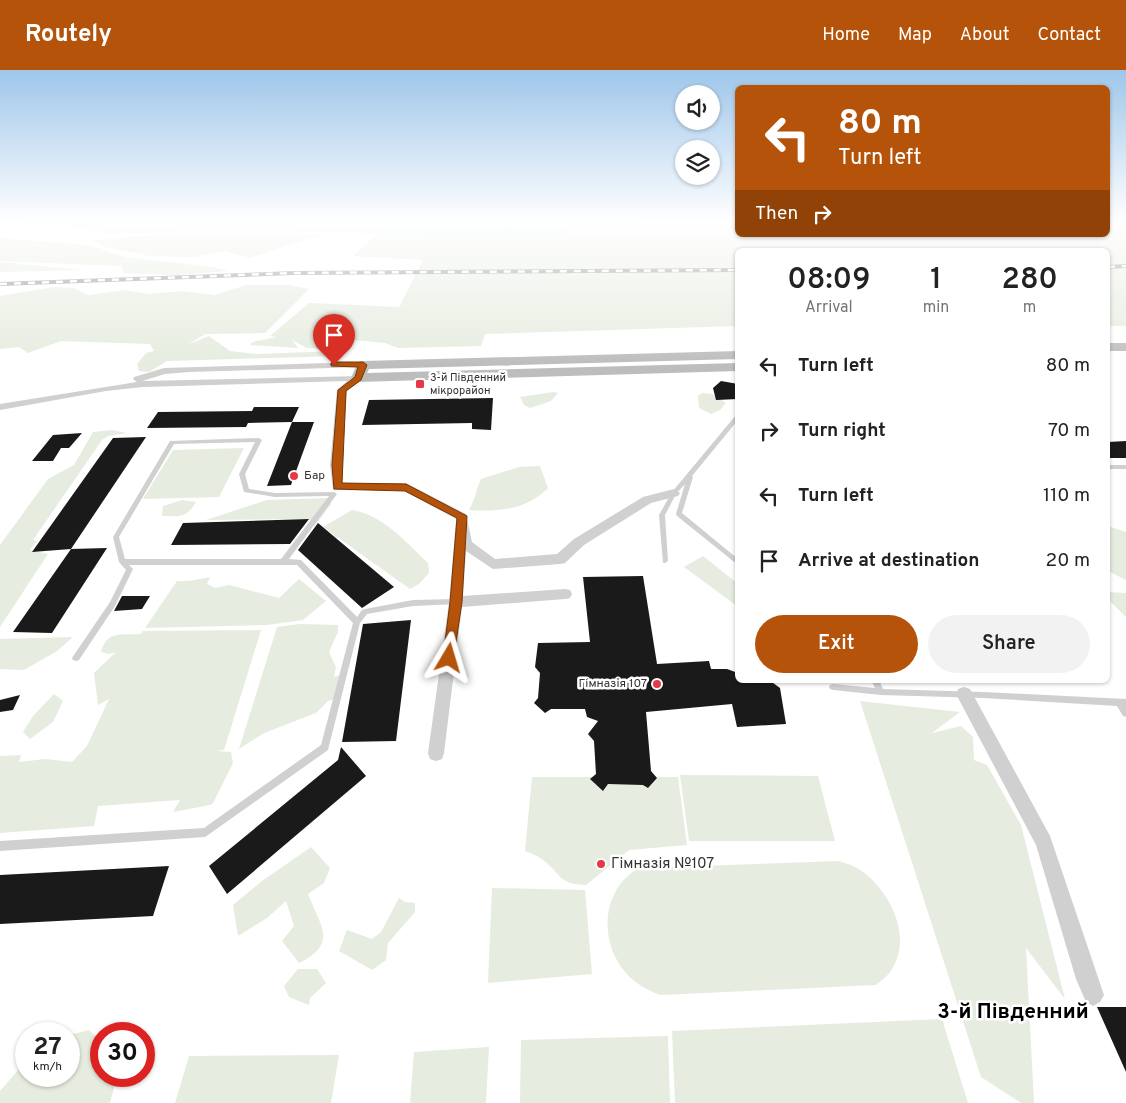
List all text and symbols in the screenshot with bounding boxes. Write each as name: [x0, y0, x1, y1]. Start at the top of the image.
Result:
text: Routely: [25, 20, 112, 50]
text: Home: [822, 24, 870, 47]
text: Map: [898, 24, 932, 47]
text: About: [960, 24, 1009, 47]
text: Contact: [1037, 24, 1101, 47]
map controls: [675, 85, 720, 185]
button: sound: [675, 85, 720, 130]
text: 80 m: [838, 102, 922, 146]
icon: left: [755, 105, 820, 170]
button: layers: [675, 140, 720, 185]
text: Turn left: [838, 145, 921, 172]
icon: right: [808, 200, 836, 228]
text: Then: [755, 202, 798, 226]
text: 08:09: [787, 262, 870, 299]
text: 1: [930, 262, 942, 299]
text: 280: [1002, 262, 1058, 299]
text: Arrival: [805, 298, 853, 318]
text: min: [923, 298, 949, 318]
text: m: [1023, 298, 1036, 318]
pin: [313, 314, 355, 365]
icon: arrive: [320, 321, 348, 349]
icon: left: [755, 352, 783, 380]
text: Turn left: [798, 354, 874, 378]
text: 80 m: [1046, 354, 1090, 378]
place label: 3-й Південний мікрорайон: [430, 371, 506, 398]
marker: 3-й Південний мікрорайон: [414, 378, 426, 390]
icon: right: [755, 417, 783, 445]
text: Turn right: [798, 419, 886, 443]
text: 70 m: [1048, 419, 1090, 443]
place label: Бар: [304, 468, 325, 484]
marker: Бар: [288, 470, 300, 482]
icon: left: [755, 482, 783, 510]
text: Turn left: [798, 484, 874, 508]
text: 110 m: [1043, 484, 1090, 508]
icon: arrive: [755, 547, 783, 575]
text: Arrive at destination: [798, 549, 979, 573]
text: 20 m: [1046, 549, 1090, 573]
button: Exit: [755, 615, 918, 673]
button: Share: [928, 615, 1090, 673]
position arrow: [422, 631, 474, 683]
place label: Гімназія 107: [579, 676, 647, 692]
marker: Гімназія 107: [651, 678, 663, 690]
place label: Гімназія №107: [611, 855, 714, 874]
marker: Гімназія №107: [595, 858, 607, 870]
district label: 3-й Південний: [937, 999, 1089, 1026]
speed limit sign: 30: [90, 1022, 155, 1087]
text: 27: [33, 1032, 62, 1064]
text: km/h: [33, 1059, 62, 1075]

